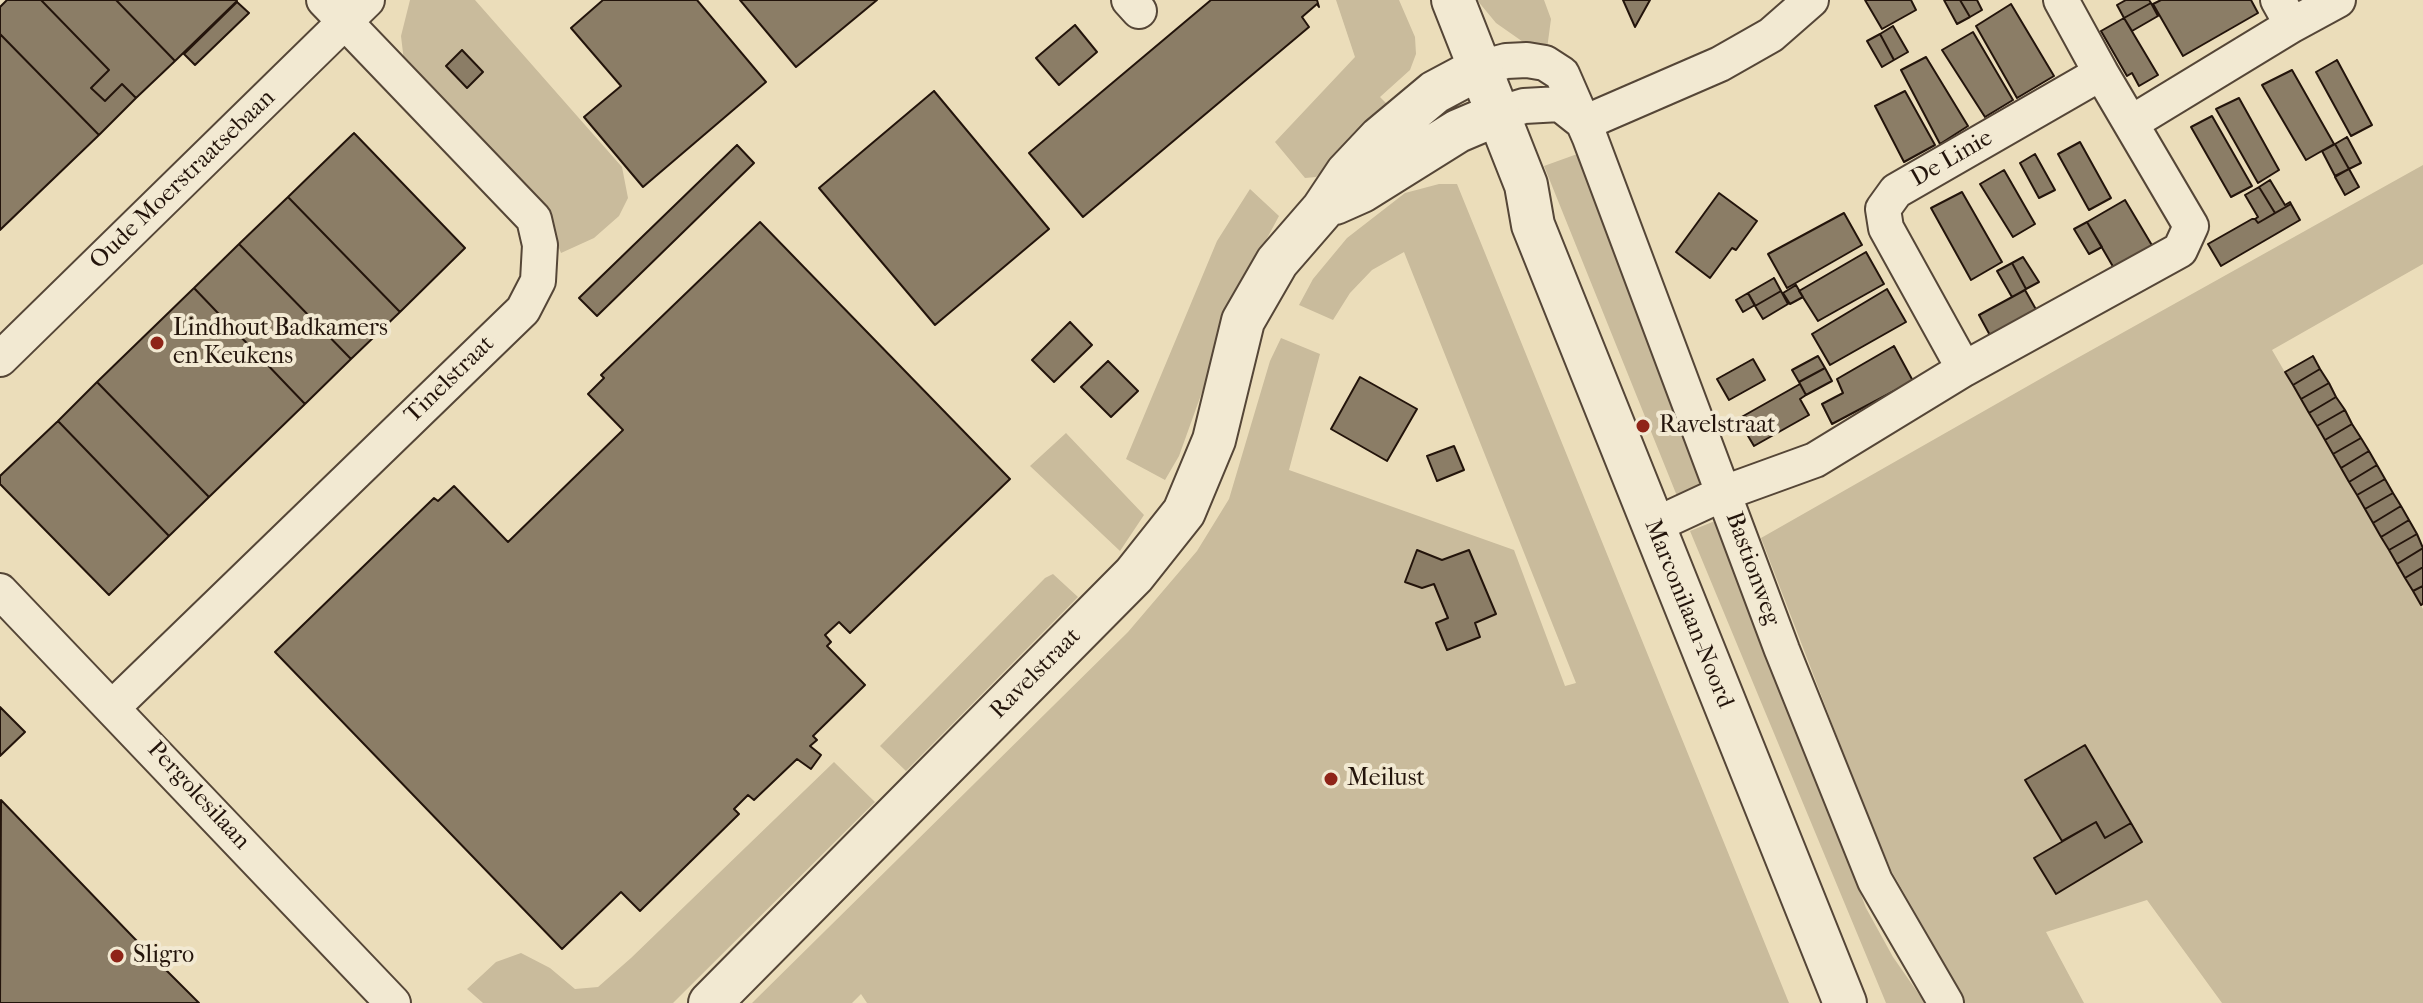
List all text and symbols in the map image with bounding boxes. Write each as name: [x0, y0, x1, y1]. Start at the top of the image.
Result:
street label: Oude Moerstraatsebaan: [84, 84, 282, 276]
street label: De Linie: [1906, 124, 1998, 194]
place label: Lindhout Badkamers en Keukens: [173, 315, 388, 371]
street label: Tinelstraat: [399, 330, 501, 430]
marker: Lindhout Badkamers en Keukens: [148, 334, 166, 352]
place label: Ravelstraat: [1659, 412, 1776, 440]
marker: Ravelstraat: [1634, 417, 1652, 435]
street label: Bastionweg: [1718, 508, 1786, 630]
street label: Marconilaan-Noord: [1637, 516, 1739, 712]
street label: Ravelstraat: [985, 623, 1087, 725]
street label: Pergolesilaan: [141, 736, 255, 856]
place label: Meilust: [1347, 765, 1425, 793]
marker: Meilust: [1322, 770, 1340, 788]
place label: Sligro: [133, 942, 194, 970]
marker: Sligro: [108, 947, 126, 965]

